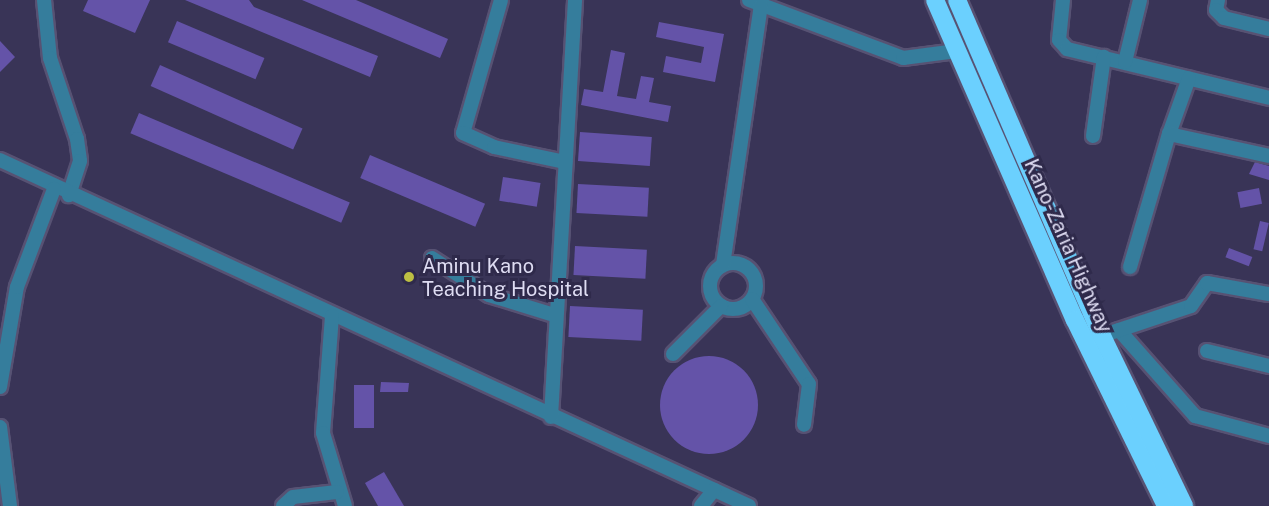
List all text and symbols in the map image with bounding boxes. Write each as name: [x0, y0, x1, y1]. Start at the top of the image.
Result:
street label: Kano-Zaria Highway: [1019, 155, 1117, 337]
place label: Aminu Kano Teaching Hospital: [422, 254, 589, 301]
marker: Aminu Kano Teaching Hospital: [400, 268, 418, 286]

